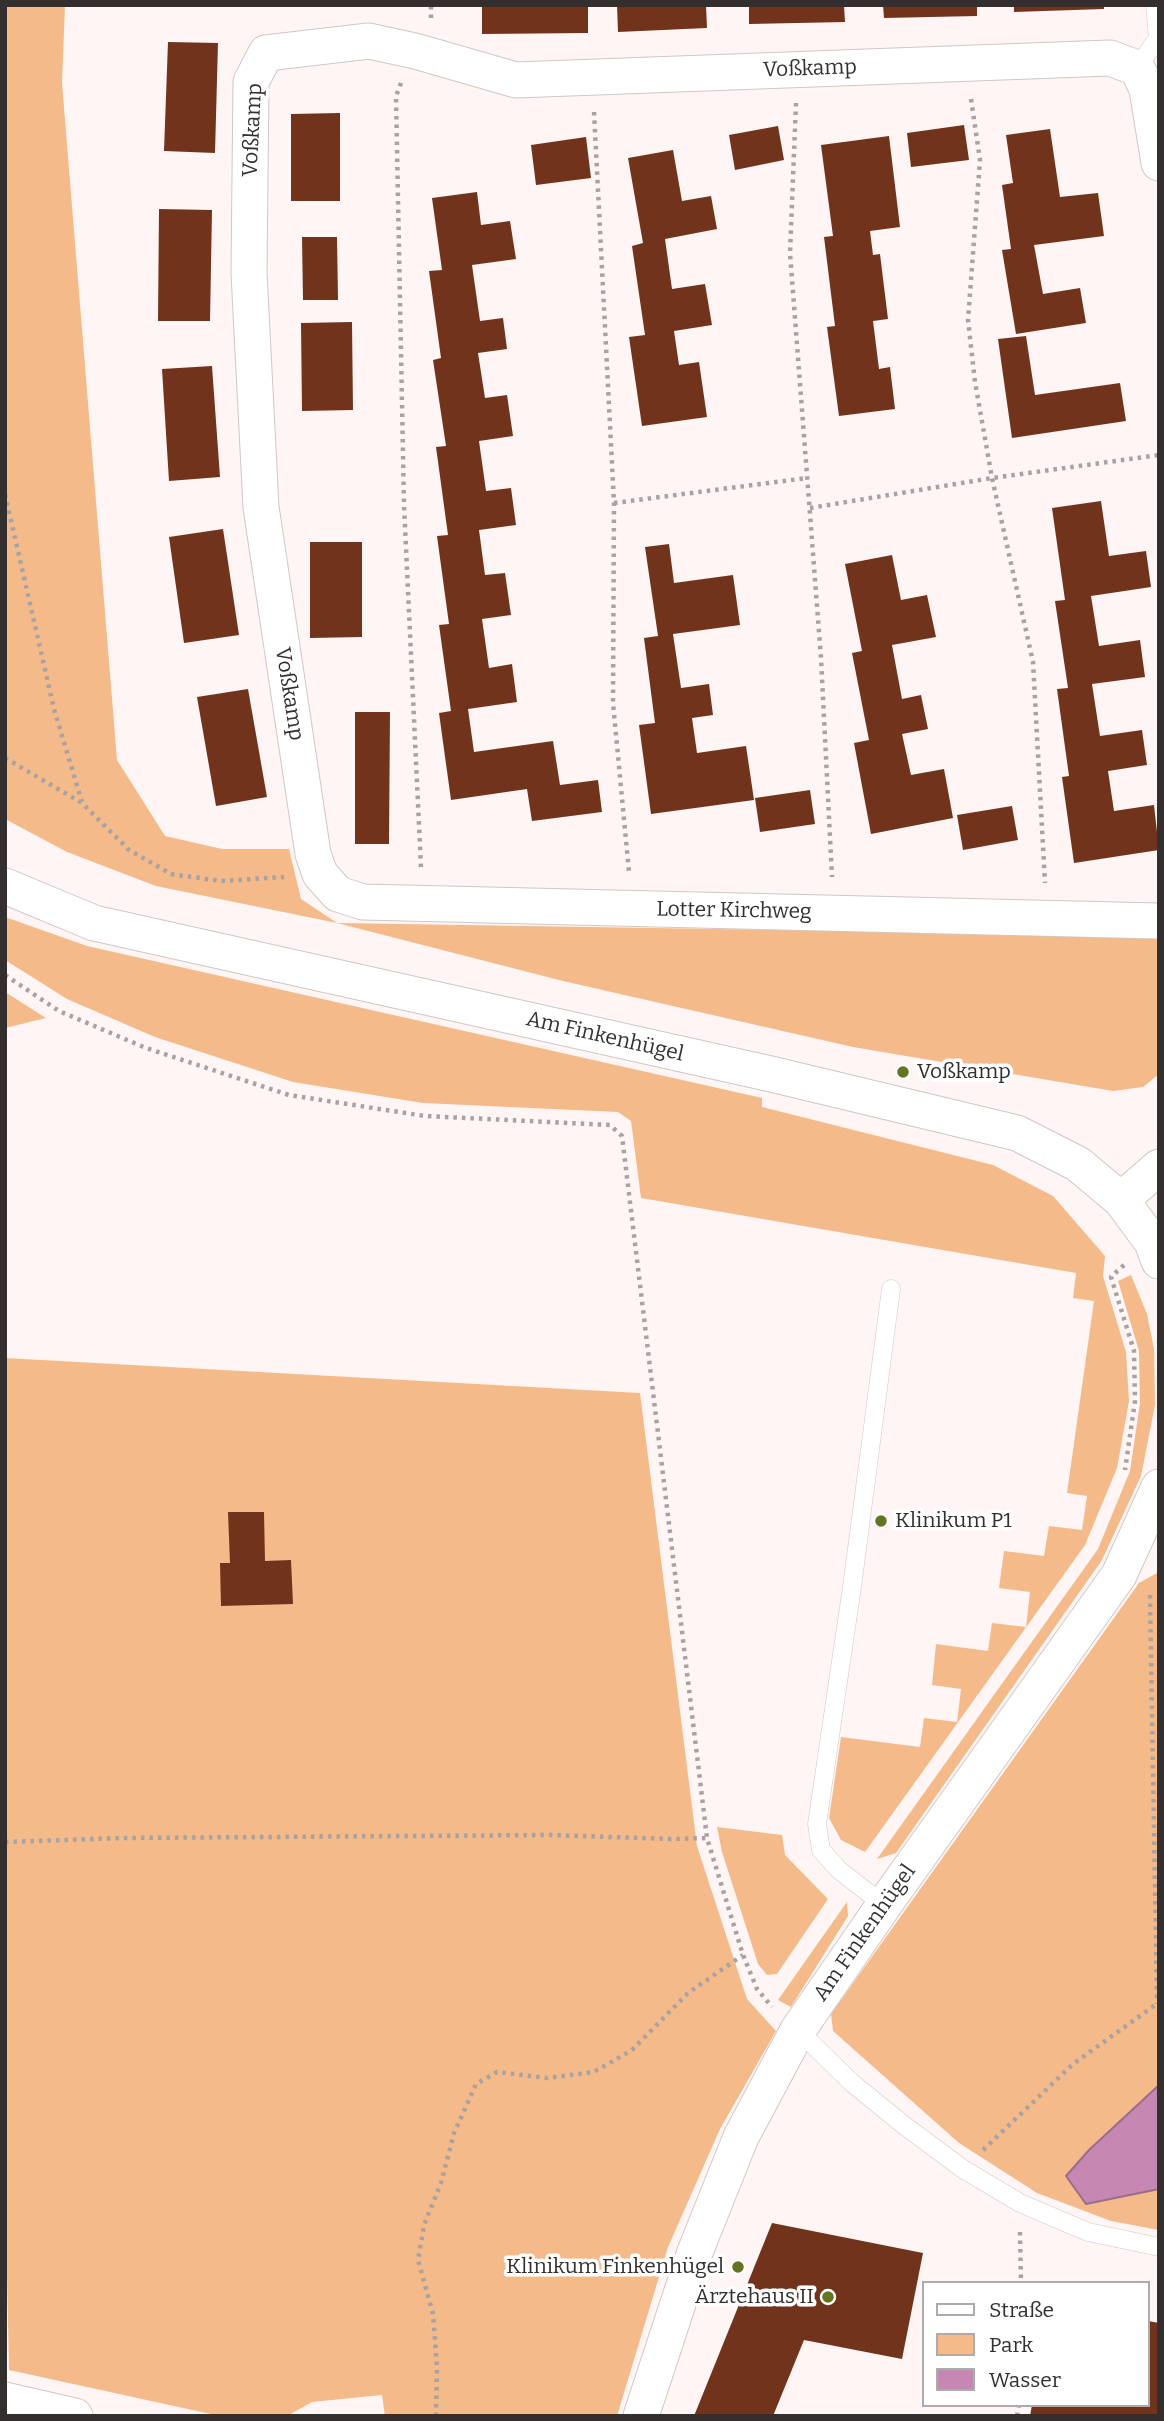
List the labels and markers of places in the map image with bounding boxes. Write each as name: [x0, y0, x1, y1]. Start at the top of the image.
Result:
place label: Voßkamp: [917, 1059, 1011, 1085]
marker: Voßkamp: [895, 1064, 911, 1080]
place label: Klinikum P1: [895, 1508, 1012, 1534]
marker: Klinikum P1: [873, 1513, 889, 1529]
place label: Klinikum Finkenhügel: [506, 2254, 724, 2280]
marker: Klinikum Finkenhügel: [730, 2259, 746, 2275]
place label: Ärztehaus II: [695, 2284, 814, 2310]
marker: Ärztehaus II: [820, 2289, 836, 2305]

